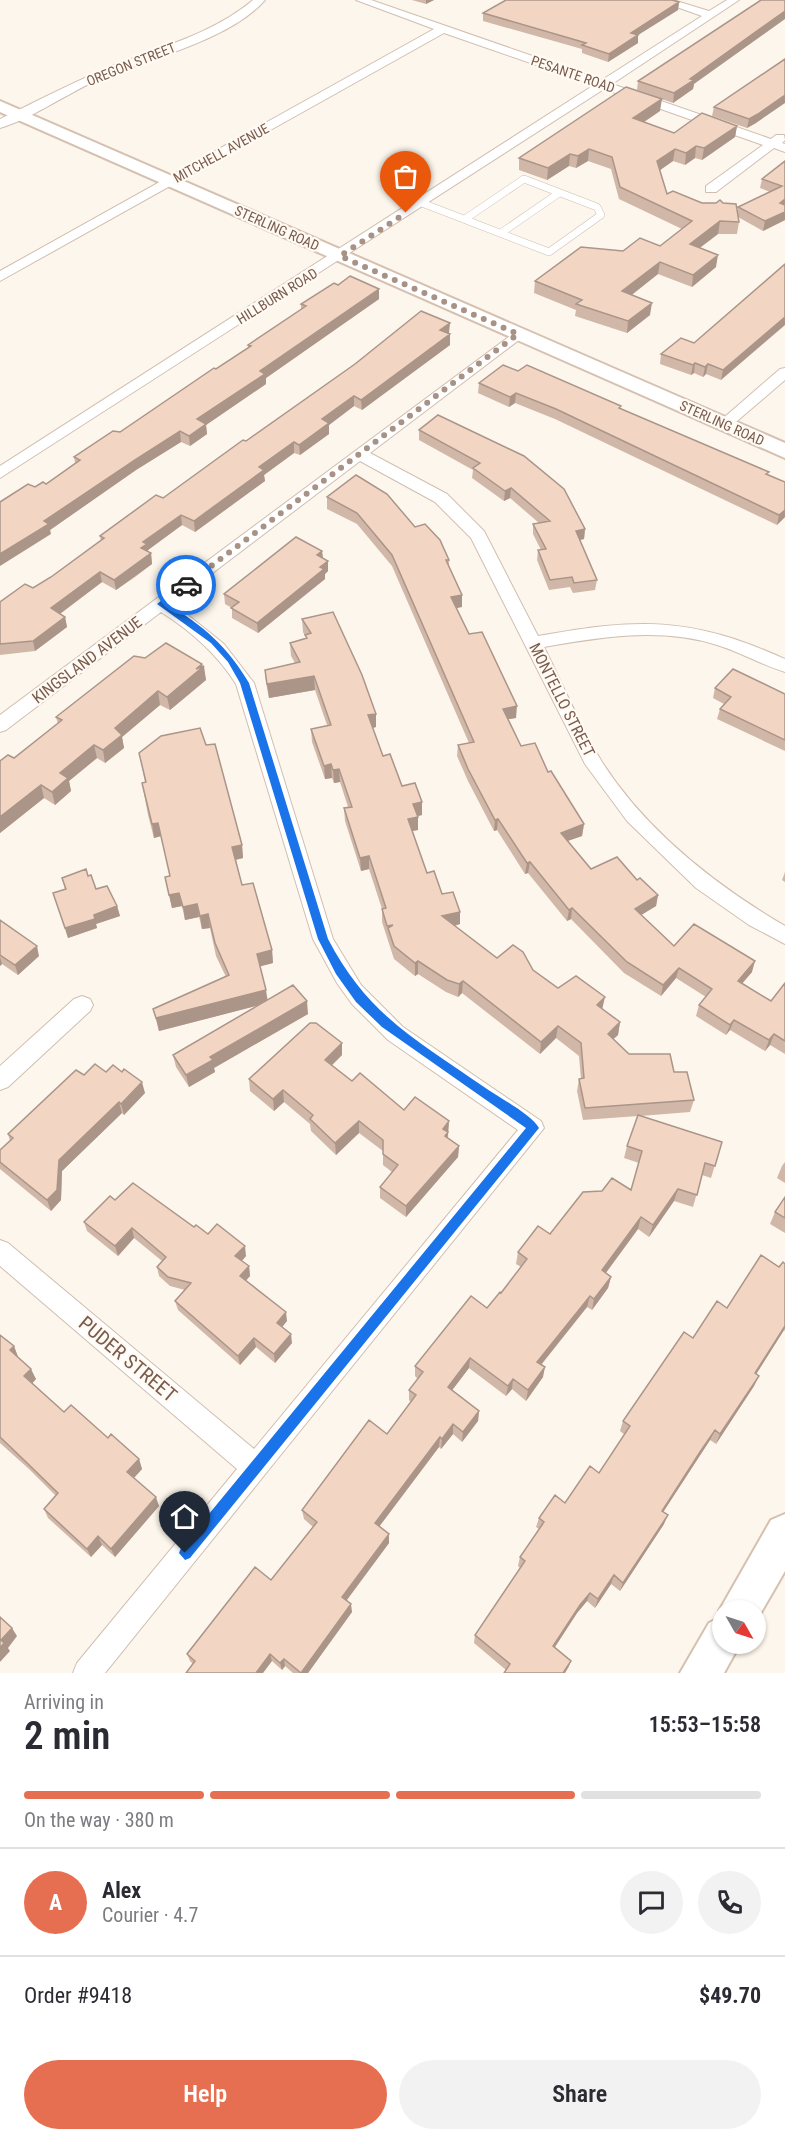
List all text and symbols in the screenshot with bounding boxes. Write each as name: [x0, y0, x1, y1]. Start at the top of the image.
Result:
street label: OREGON STREET: [84, 39, 178, 89]
street label: PESANTE ROAD: [529, 52, 617, 96]
street label: MITCHELL AVENUE: [170, 120, 272, 186]
pin: [380, 151, 431, 213]
icon: bag: [389, 160, 422, 193]
street label: STERLING ROAD: [232, 202, 322, 254]
street label: HILLBURN ROAD: [234, 265, 320, 327]
street label: STERLING ROAD: [677, 397, 767, 449]
courier: [156, 555, 216, 615]
icon: car: [170, 569, 203, 602]
street label: KINGSLAND AVENUE: [28, 613, 146, 707]
street label: MONTELLO STREET: [525, 640, 599, 760]
street label: PUDER STREET: [74, 1311, 182, 1407]
pin: [159, 1491, 210, 1553]
icon: home: [168, 1500, 201, 1533]
north arrow: [712, 1600, 766, 1654]
map controls: [712, 1600, 766, 1654]
text: Arriving in: [24, 1690, 104, 1714]
text: 15:53–15:58: [649, 1712, 761, 1737]
text: 2 min: [24, 1713, 110, 1759]
text: On the way · 380 m: [24, 1808, 174, 1832]
button: chat: [620, 1871, 683, 1934]
button: phone: [698, 1871, 761, 1934]
text: Alex: [102, 1878, 141, 1903]
text: A: [49, 1890, 62, 1915]
text: Courier · 4.7: [102, 1903, 198, 1927]
text: Order #9418: [24, 1983, 132, 2008]
text: $49.70: [699, 1983, 761, 2008]
button: Help: [24, 2060, 387, 2129]
button: Share: [399, 2060, 761, 2129]

